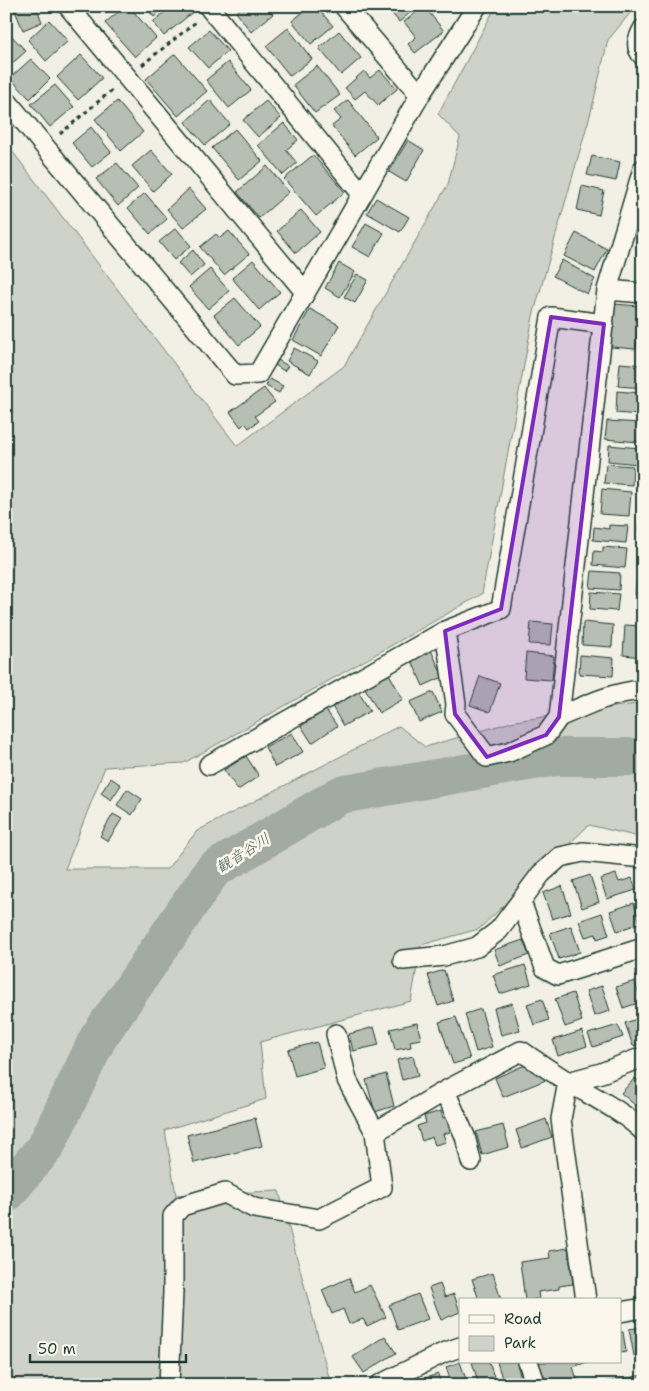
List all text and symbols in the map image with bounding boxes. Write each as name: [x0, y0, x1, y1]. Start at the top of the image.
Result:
water label: 観音谷川: [212, 829, 274, 877]
legend: [459, 1298, 622, 1364]
text: Road: [504, 1309, 542, 1329]
scale bar: [30, 1331, 186, 1363]
text: Park: [504, 1333, 536, 1353]
text: 50 m: [38, 1339, 76, 1359]

